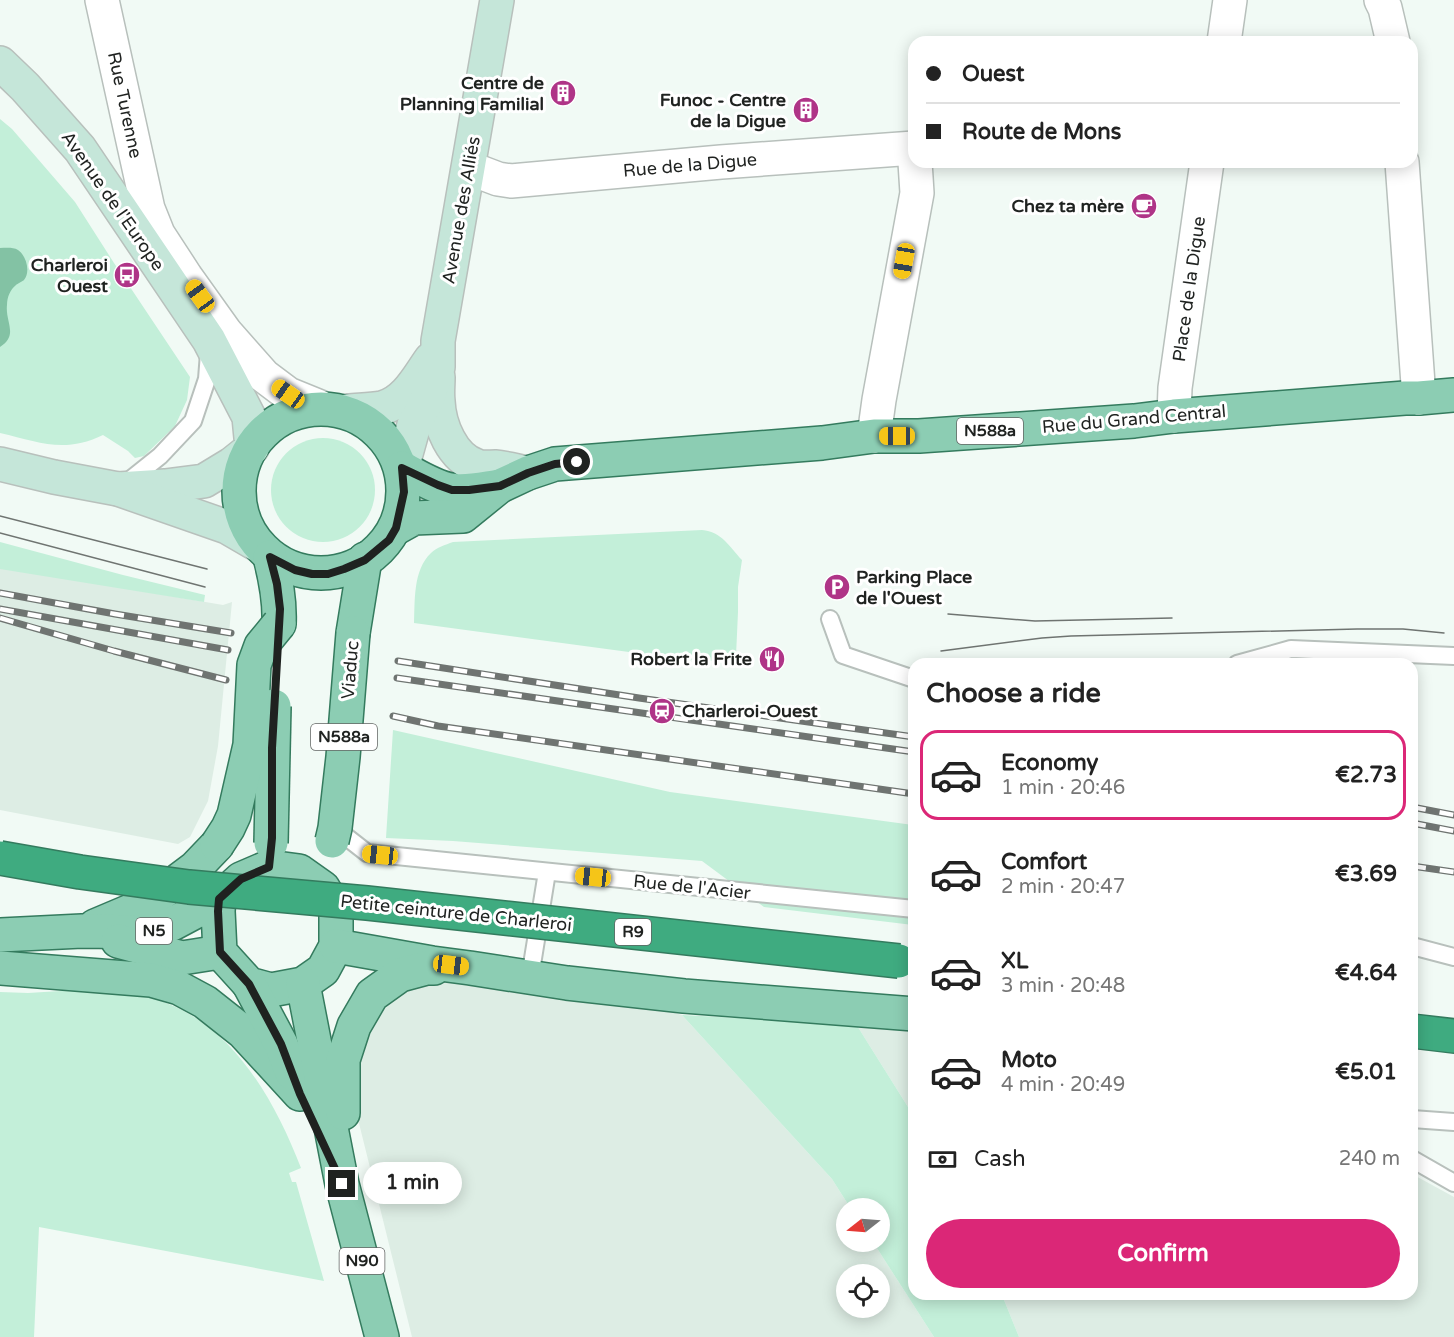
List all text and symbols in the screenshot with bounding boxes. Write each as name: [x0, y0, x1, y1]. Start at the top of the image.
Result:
street label: Rue Turenne: [103, 50, 147, 160]
text: Ouest: [962, 61, 1024, 87]
place label: Centre de Planning Familial: [400, 72, 544, 115]
building icon: Centre de Planning Familial: [548, 78, 578, 108]
place label: Funoc - Centre de la Digue: [660, 89, 786, 132]
building icon: Funoc - Centre de la Digue: [791, 95, 821, 125]
text: Route de Mons: [962, 119, 1121, 145]
street label: Avenue de l'Europe: [57, 127, 169, 275]
street label: Avenue des Alliés: [437, 134, 485, 286]
street label: Rue de la Digue: [622, 148, 758, 182]
cafe icon: Chez ta mère: [1129, 191, 1159, 221]
place label: Chez ta mère: [1012, 195, 1124, 217]
street label: Place de la Digue: [1168, 215, 1210, 363]
car: [892, 242, 916, 280]
place label: Charleroi Ouest: [31, 254, 108, 297]
bus stop icon: Charleroi Ouest: [112, 260, 142, 290]
car: [182, 276, 218, 316]
car: [268, 376, 308, 412]
street label: Rue du Grand Central: [1041, 400, 1227, 438]
road number: N588a: [957, 418, 1023, 444]
car: [879, 427, 915, 445]
route start: [563, 448, 590, 475]
place label: Parking Place de l'Ouest: [856, 566, 972, 609]
parking icon: Parking Place de l'Ouest: [822, 572, 852, 602]
street label: Viaduc: [336, 640, 364, 700]
restaurant icon: Robert la Frite: [757, 644, 787, 674]
place label: Robert la Frite: [630, 648, 752, 670]
text: Choose a ride: [926, 677, 1101, 710]
station icon: Charleroi-Ouest: [647, 696, 677, 726]
place label: Charleroi-Ouest: [682, 700, 818, 722]
road number: N588a: [311, 724, 377, 750]
icon: car: [929, 748, 983, 802]
text: Economy: [1001, 750, 1098, 776]
text: €2.73: [1335, 762, 1397, 788]
text: 1 min · 20:46: [1001, 776, 1125, 800]
car: [361, 844, 399, 866]
icon: car: [929, 847, 983, 901]
text: Comfort: [1001, 849, 1087, 875]
text: €3.69: [1335, 861, 1397, 887]
car: [574, 866, 612, 888]
street label: Rue de l'Acier: [632, 870, 752, 904]
text: 2 min · 20:47: [1001, 875, 1125, 899]
street label: Petite ceinture de Charleroi: [339, 890, 573, 936]
road number: N5: [136, 918, 172, 944]
road number: R9: [615, 919, 651, 945]
icon: car: [929, 946, 983, 1000]
text: XL: [1001, 948, 1028, 974]
car: [432, 954, 470, 976]
text: €4.64: [1335, 960, 1397, 986]
text: 3 min · 20:48: [1001, 974, 1125, 998]
icon: car: [929, 1045, 983, 1099]
text: Moto: [1001, 1047, 1057, 1073]
text: €5.01: [1335, 1059, 1397, 1085]
text: 4 min · 20:49: [1001, 1073, 1125, 1097]
icon: cash: [926, 1143, 959, 1176]
text: Cash: [974, 1146, 1026, 1172]
text: 240 m: [1339, 1147, 1400, 1171]
callout: 1 min: [363, 1163, 462, 1205]
route end: [328, 1170, 355, 1197]
text: 1 min: [386, 1171, 439, 1195]
north arrow: [836, 1198, 890, 1252]
map controls: [836, 1198, 890, 1318]
button: Confirm: [926, 1219, 1400, 1288]
road number: N90: [340, 1248, 385, 1274]
button: locate: [836, 1264, 890, 1318]

